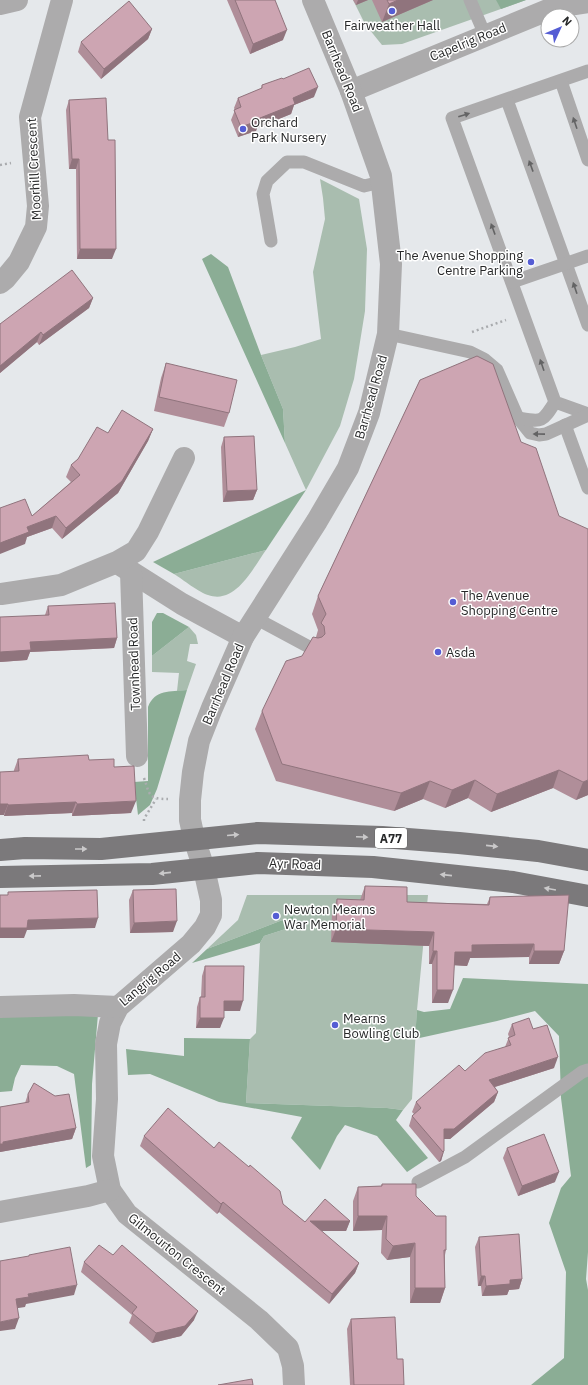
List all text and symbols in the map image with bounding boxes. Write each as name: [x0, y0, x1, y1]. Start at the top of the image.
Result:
marker: Fairweather Hall: [387, 6, 397, 16]
north arrow: [540, 8, 580, 48]
text: N: [559, 13, 575, 29]
place label: Fairweather Hall: [344, 17, 440, 34]
street label: Capelrig Road: [427, 19, 509, 65]
street label: Barrhead Road: [318, 28, 366, 114]
one-way arrow: [458, 111, 470, 117]
place label: Orchard Park Nursery: [251, 114, 327, 146]
street label: Moorhill Crescent: [23, 117, 45, 221]
one-way arrow: [572, 117, 578, 129]
marker: Orchard Park Nursery: [238, 124, 248, 134]
one-way arrow: [528, 160, 534, 172]
one-way arrow: [490, 223, 496, 235]
place label: The Avenue Shopping Centre Parking: [397, 247, 523, 279]
marker: The Avenue Shopping Centre Parking: [526, 257, 536, 267]
one-way arrow: [572, 282, 578, 294]
street label: Barrhead Road: [351, 353, 391, 441]
one-way arrow: [539, 358, 545, 370]
one-way arrow: [533, 430, 545, 437]
place label: The Avenue Shopping Centre: [461, 587, 558, 619]
marker: The Avenue Shopping Centre: [448, 597, 458, 607]
street label: Townhead Road: [124, 617, 144, 711]
street label: Barrhead Road: [198, 641, 248, 727]
place label: Asda: [446, 644, 475, 661]
marker: Asda: [433, 647, 443, 657]
road number: A77: [375, 828, 407, 848]
one-way arrow: [227, 832, 239, 839]
one-way arrow: [356, 834, 369, 840]
one-way arrow: [486, 843, 498, 849]
one-way arrow: [75, 846, 88, 852]
street label: Ayr Road: [269, 855, 321, 873]
one-way arrow: [159, 870, 171, 877]
one-way arrow: [440, 872, 452, 878]
one-way arrow: [28, 873, 41, 879]
one-way arrow: [544, 885, 557, 891]
place label: Newton Mearns War Memorial: [284, 901, 376, 933]
marker: Newton Mearns War Memorial: [271, 911, 281, 921]
street label: Langrig Road: [116, 948, 184, 1010]
place label: Mearns Bowling Club: [343, 1010, 419, 1042]
marker: Mearns Bowling Club: [330, 1020, 340, 1030]
street label: Gilmourton Crescent: [125, 1209, 229, 1299]

